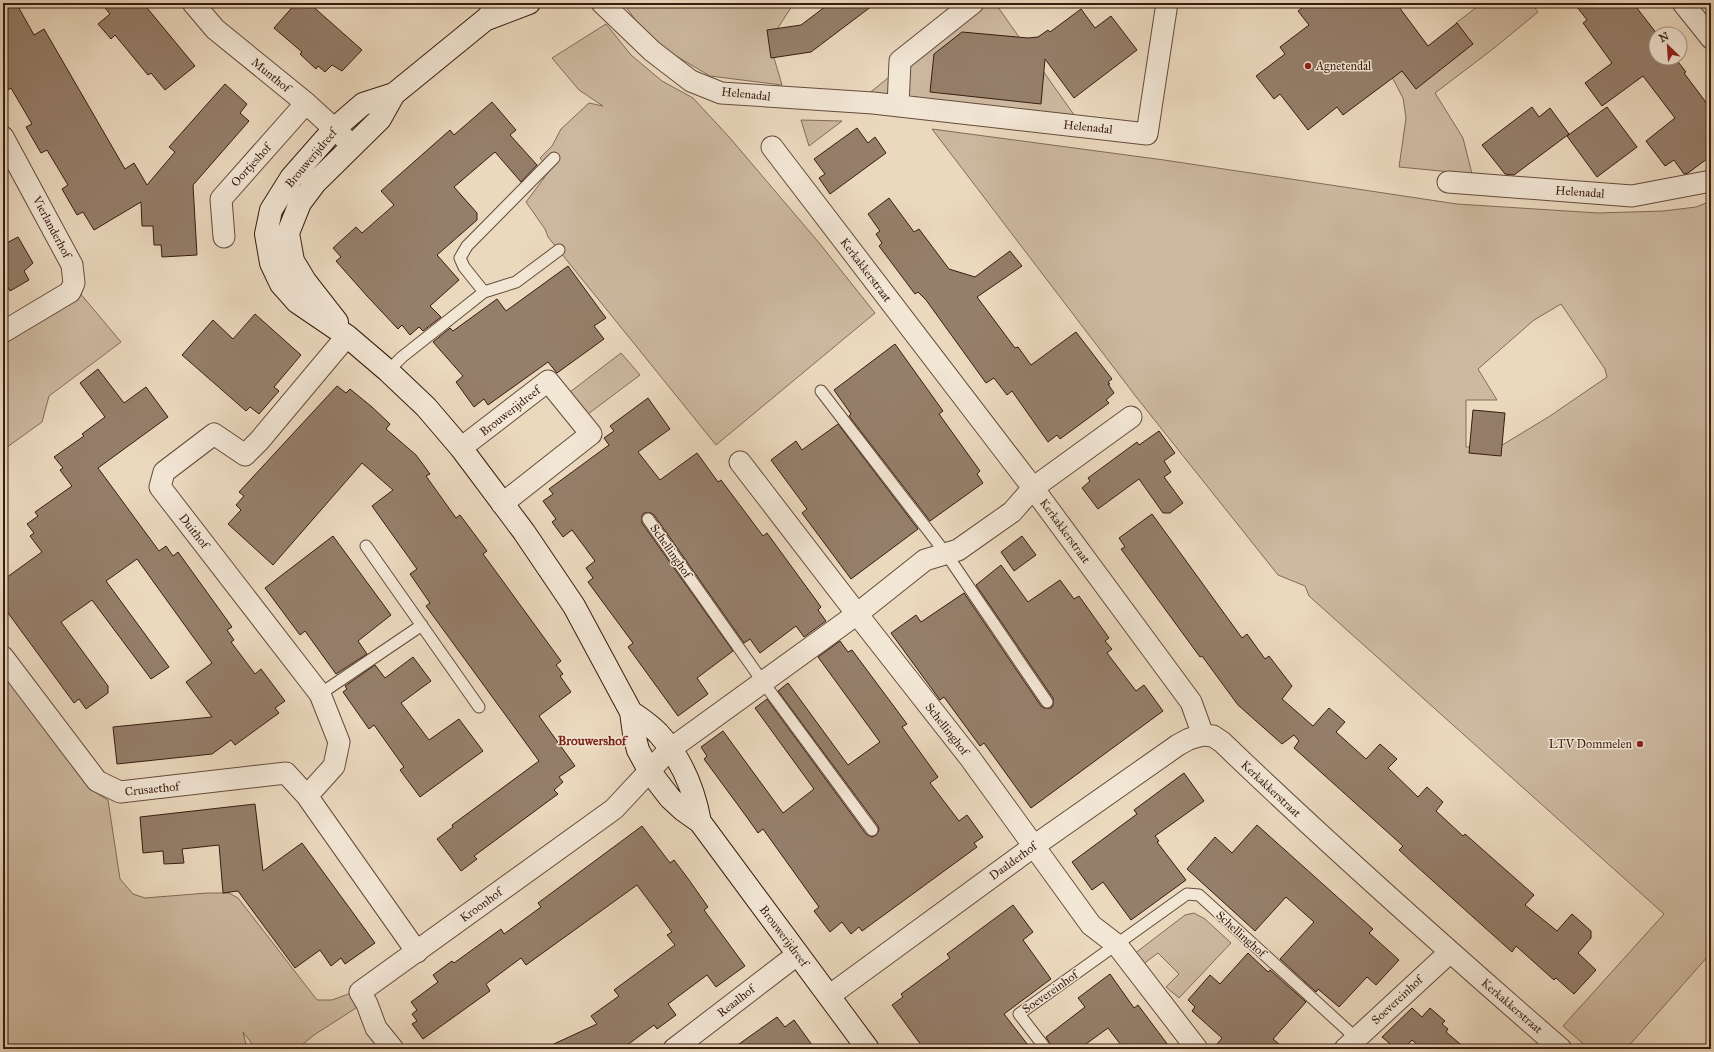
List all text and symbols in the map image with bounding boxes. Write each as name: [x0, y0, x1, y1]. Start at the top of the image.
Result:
north arrow: [1648, 26, 1688, 66]
text: N: [1657, 29, 1672, 45]
street label: Munthof: [249, 55, 295, 96]
place label: Agnetendal: [1315, 59, 1372, 74]
marker: Agnetendal: [1303, 61, 1313, 71]
street label: Helenadal: [721, 84, 772, 104]
street label: Helenadal: [1063, 117, 1114, 137]
street label: Brouwerijdreef: [282, 124, 341, 190]
street label: Oortjeshof: [228, 139, 275, 189]
street label: Helenadal: [1555, 183, 1606, 201]
street label: Vierlanderhof: [29, 193, 75, 262]
street label: Kerkakkerstraat: [837, 235, 895, 305]
street label: Brouwerijdreef: [477, 382, 545, 439]
street label: Kerkakkerstraat: [1037, 496, 1094, 567]
street label: Duithof: [176, 511, 213, 553]
street label: Schellinghof: [647, 521, 696, 583]
street label: Schellinghof: [922, 700, 973, 760]
district label: Brouwershof: [558, 733, 629, 749]
place label: LTV Dommelen: [1549, 737, 1632, 751]
marker: LTV Dommelen: [1635, 739, 1645, 749]
street label: Kerkakkerstraat: [1238, 758, 1304, 821]
street label: Crusaethof: [124, 779, 182, 799]
street label: Daalderhof: [987, 838, 1041, 883]
street label: Kroonhof: [457, 884, 506, 925]
street label: Brouwerijdreef: [757, 903, 813, 971]
street label: Schellinghof: [1213, 908, 1270, 962]
street label: Soevereinhof: [1020, 967, 1082, 1016]
street label: Soevereinhof: [1369, 972, 1427, 1027]
street label: Kerkakkerstraat: [1479, 976, 1546, 1037]
street label: Reaalhof: [715, 981, 759, 1020]

